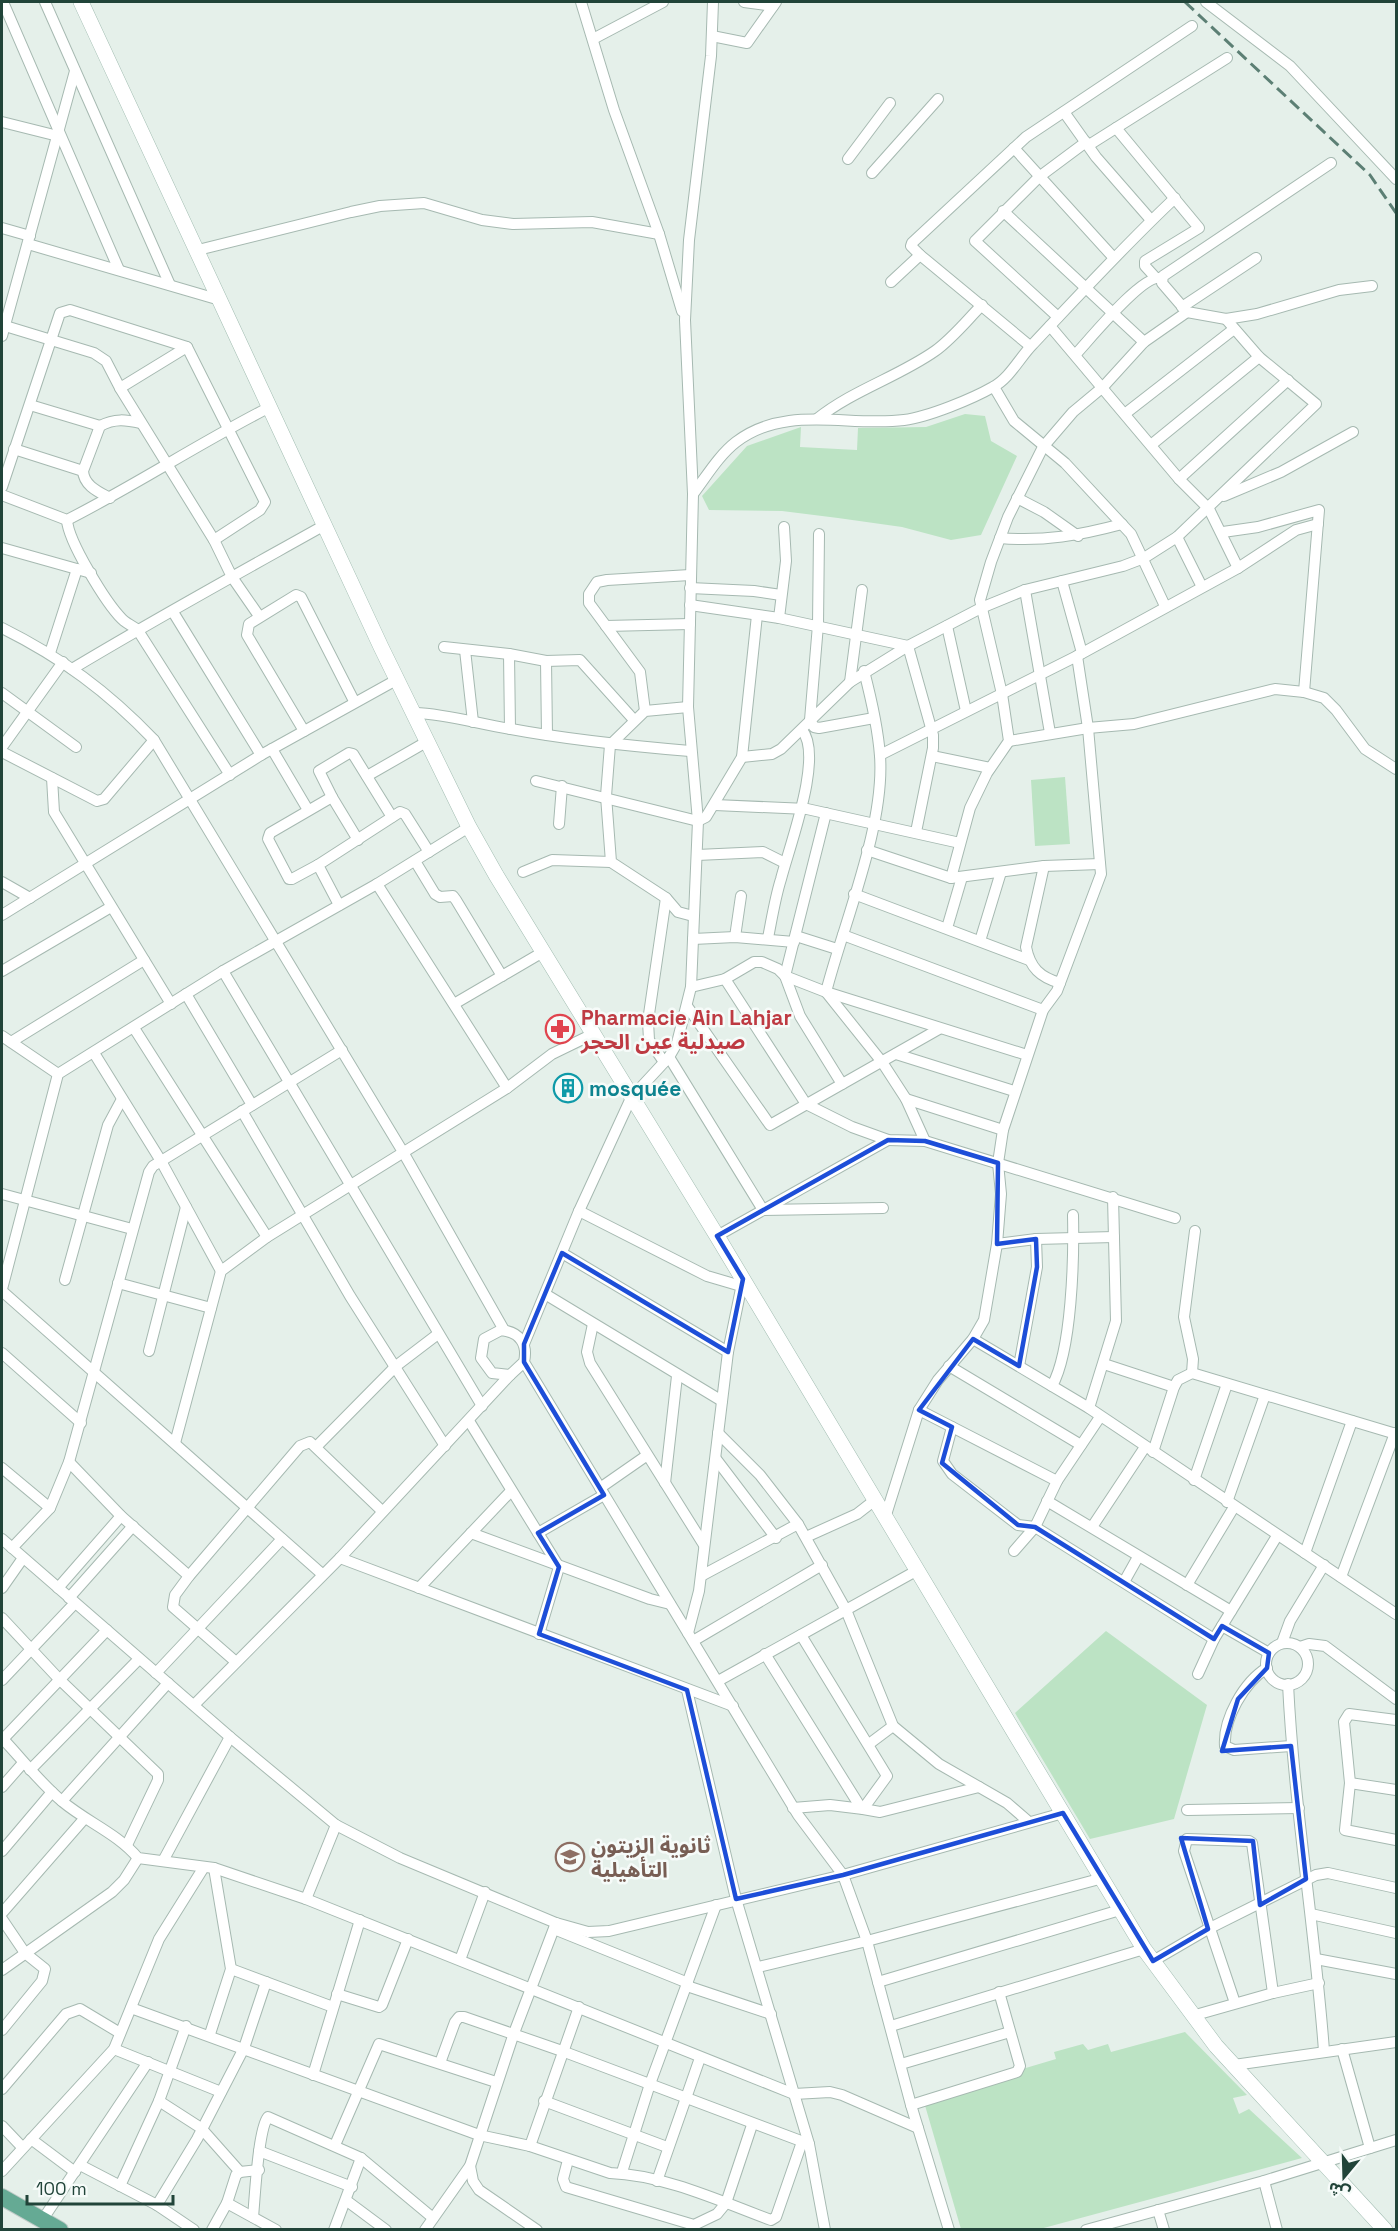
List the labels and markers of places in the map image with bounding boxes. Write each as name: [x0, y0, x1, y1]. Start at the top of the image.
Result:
place label: Pharmacie Ain Lahjar صيدلية عين الحجر: [580, 1004, 792, 1055]
pharmacy icon: Pharmacie Ain Lahjar صيدلية عين الحجر: [544, 1013, 576, 1045]
building icon: mosquée: [552, 1072, 584, 1104]
place label: mosquée: [589, 1075, 681, 1102]
place label: ثانوية الزيتون التأهيلية: [591, 1832, 711, 1883]
school or university icon: ثانوية الزيتون التأهيلية: [554, 1841, 586, 1873]

